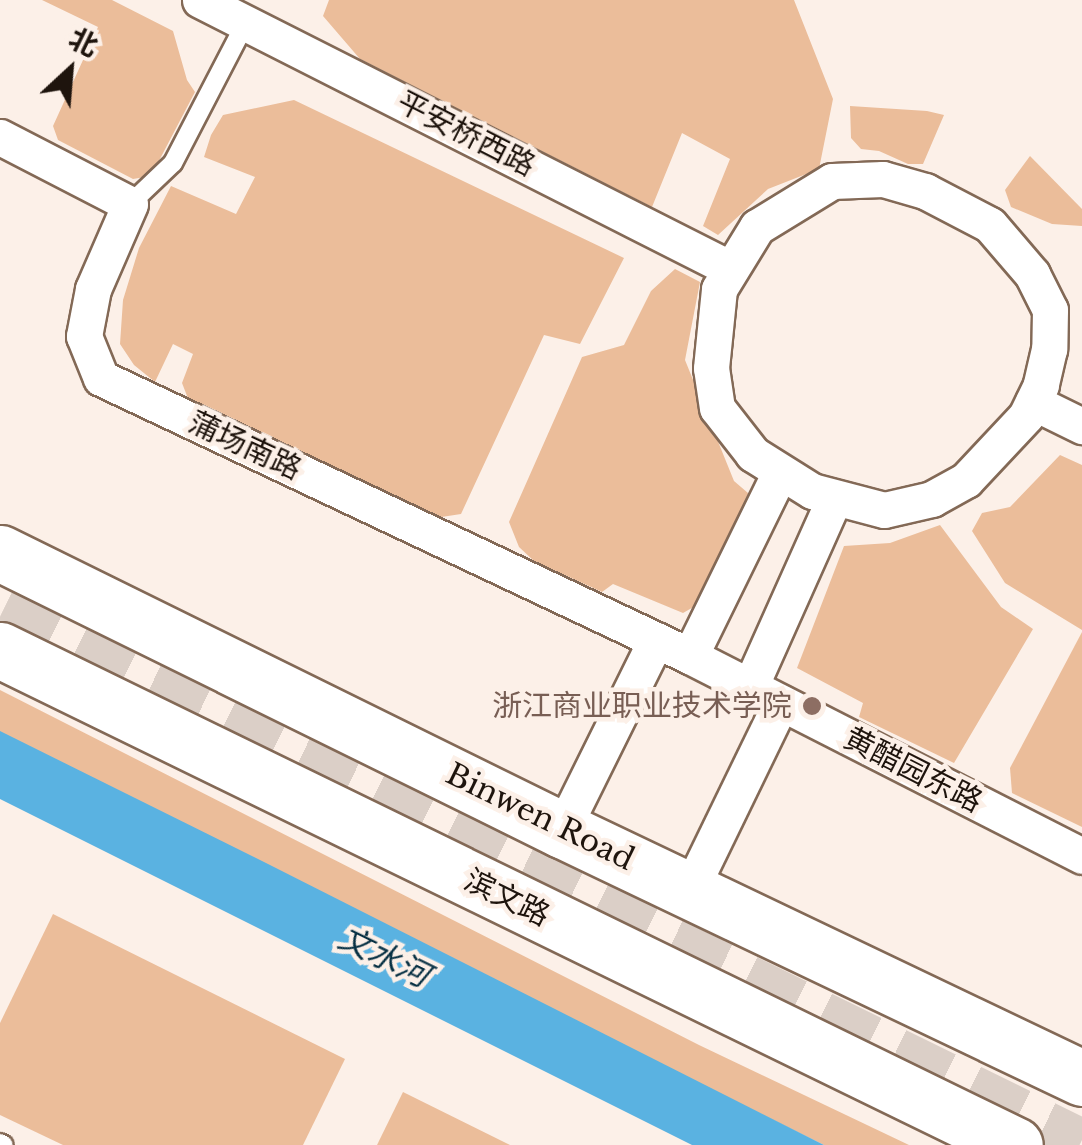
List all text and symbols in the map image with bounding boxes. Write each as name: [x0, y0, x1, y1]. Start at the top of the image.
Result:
north arrow: [20, 20, 120, 120]
text: 北: [63, 21, 104, 64]
street label: 平安桥西路: [391, 84, 541, 184]
street label: 蒲场南路: [183, 404, 307, 488]
place label: 浙江商业职业技术学院: [492, 688, 792, 724]
marker: 浙江商业职业技术学院: [801, 695, 823, 717]
street label: 黄醋园东路: [838, 720, 988, 820]
street label: Binwen Road: [440, 756, 640, 878]
street label: 滨文路: [459, 862, 555, 934]
water label: 文水河: [332, 919, 436, 995]

